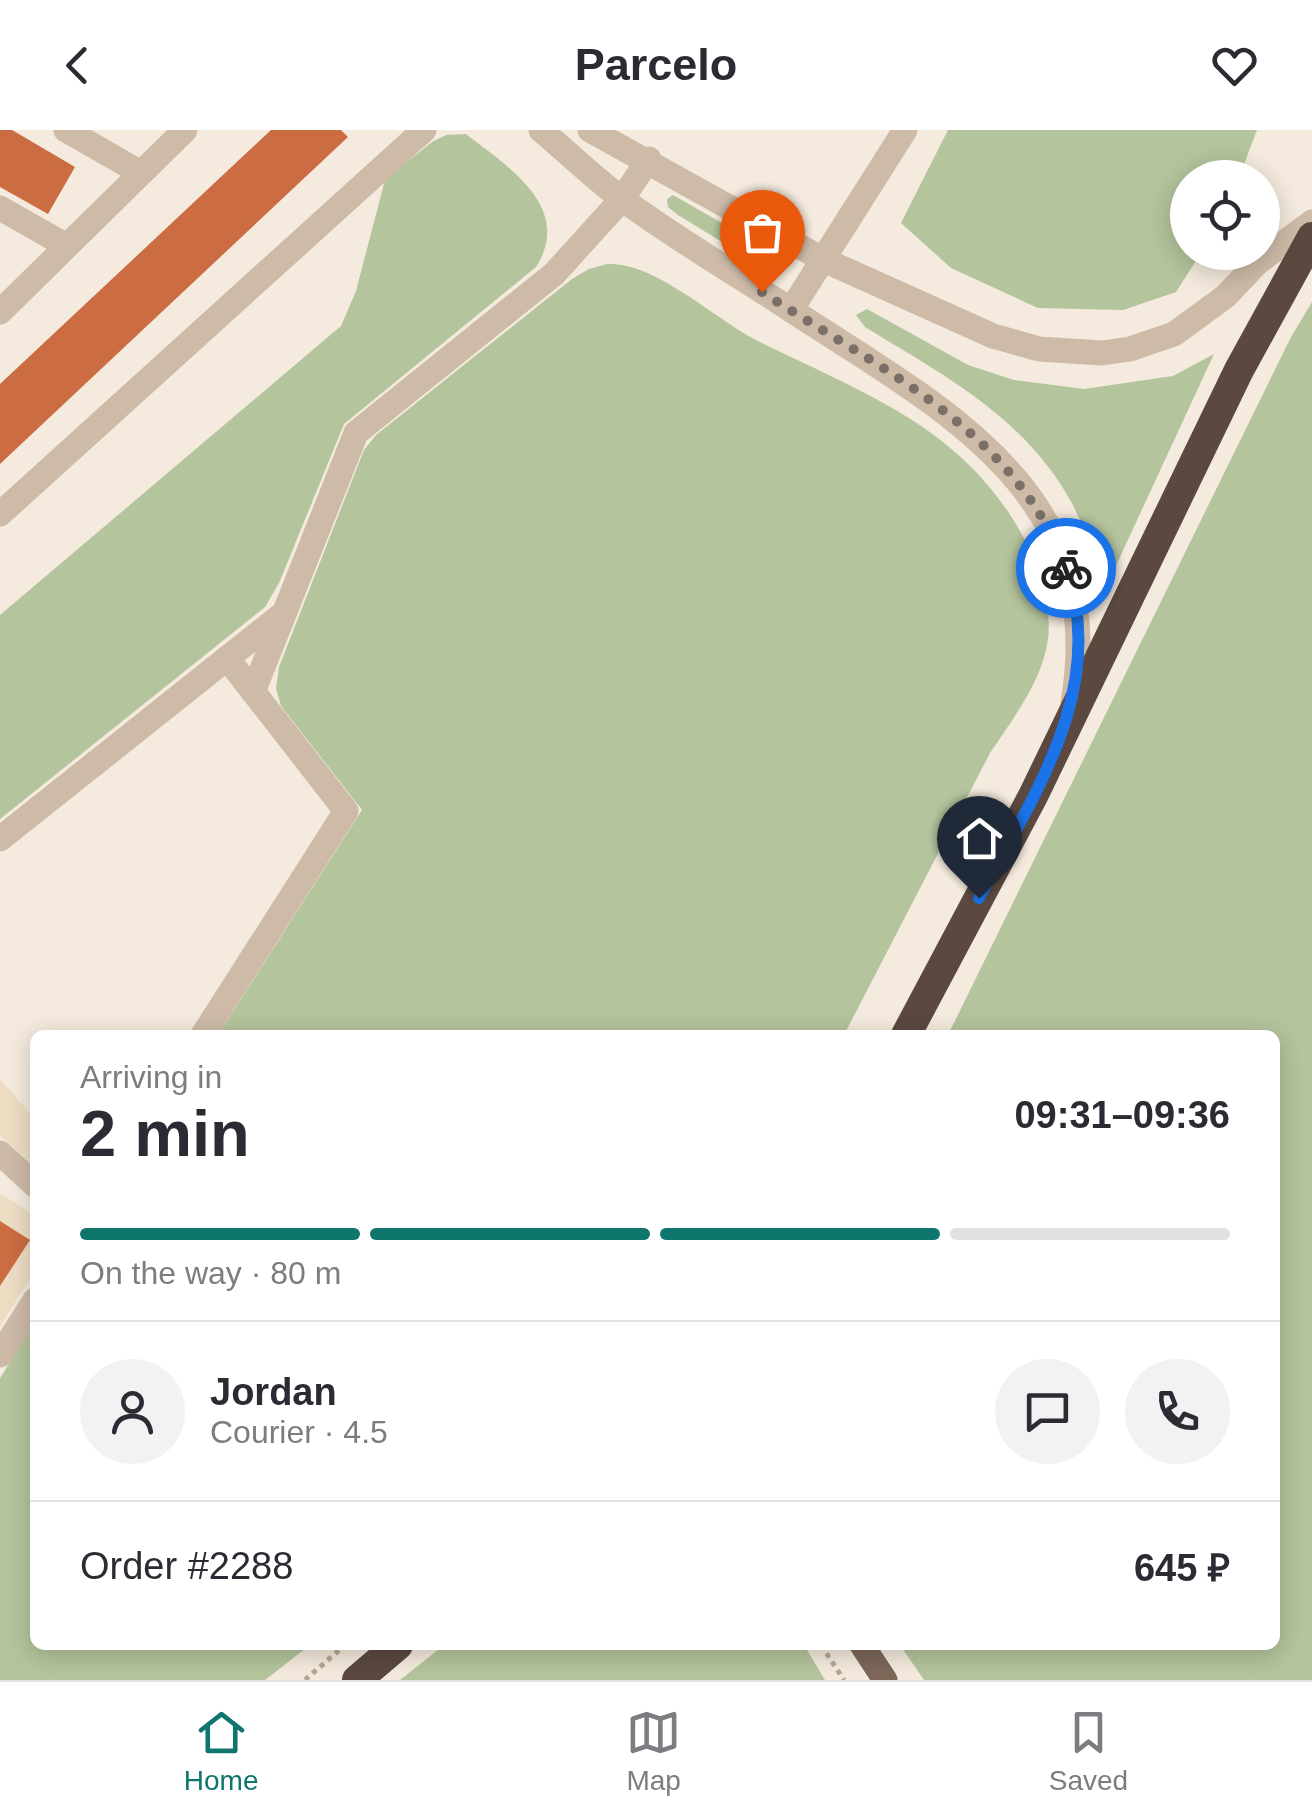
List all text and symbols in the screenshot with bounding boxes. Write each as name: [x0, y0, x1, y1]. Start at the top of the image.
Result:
icon: back: [50, 38, 105, 93]
icon: heart: [1207, 38, 1262, 93]
text: Parcelo: [575, 39, 737, 90]
map controls: [1170, 160, 1280, 270]
button: locate: [1170, 160, 1280, 270]
pin: [720, 190, 805, 293]
icon: bag: [735, 205, 790, 260]
courier: [1016, 518, 1116, 618]
icon: bike: [1039, 541, 1094, 596]
pin: [937, 796, 1022, 899]
icon: home: [952, 811, 1007, 866]
text: Arriving in: [80, 1059, 222, 1095]
text: 09:31–09:36: [1014, 1094, 1230, 1136]
text: 2 min: [80, 1097, 250, 1170]
text: On the way · 80 m: [80, 1255, 341, 1291]
button: person: [80, 1359, 185, 1464]
button: chat: [995, 1359, 1100, 1464]
button: phone: [1125, 1359, 1230, 1464]
text: Jordan: [210, 1371, 337, 1413]
text: Courier · 4.5: [210, 1414, 388, 1450]
text: Order #2288: [80, 1545, 293, 1587]
text: 645 ₽: [1134, 1547, 1230, 1589]
tab: Home: [184, 1705, 259, 1797]
tab: Map: [626, 1705, 681, 1797]
tab: Saved: [1049, 1705, 1128, 1797]

